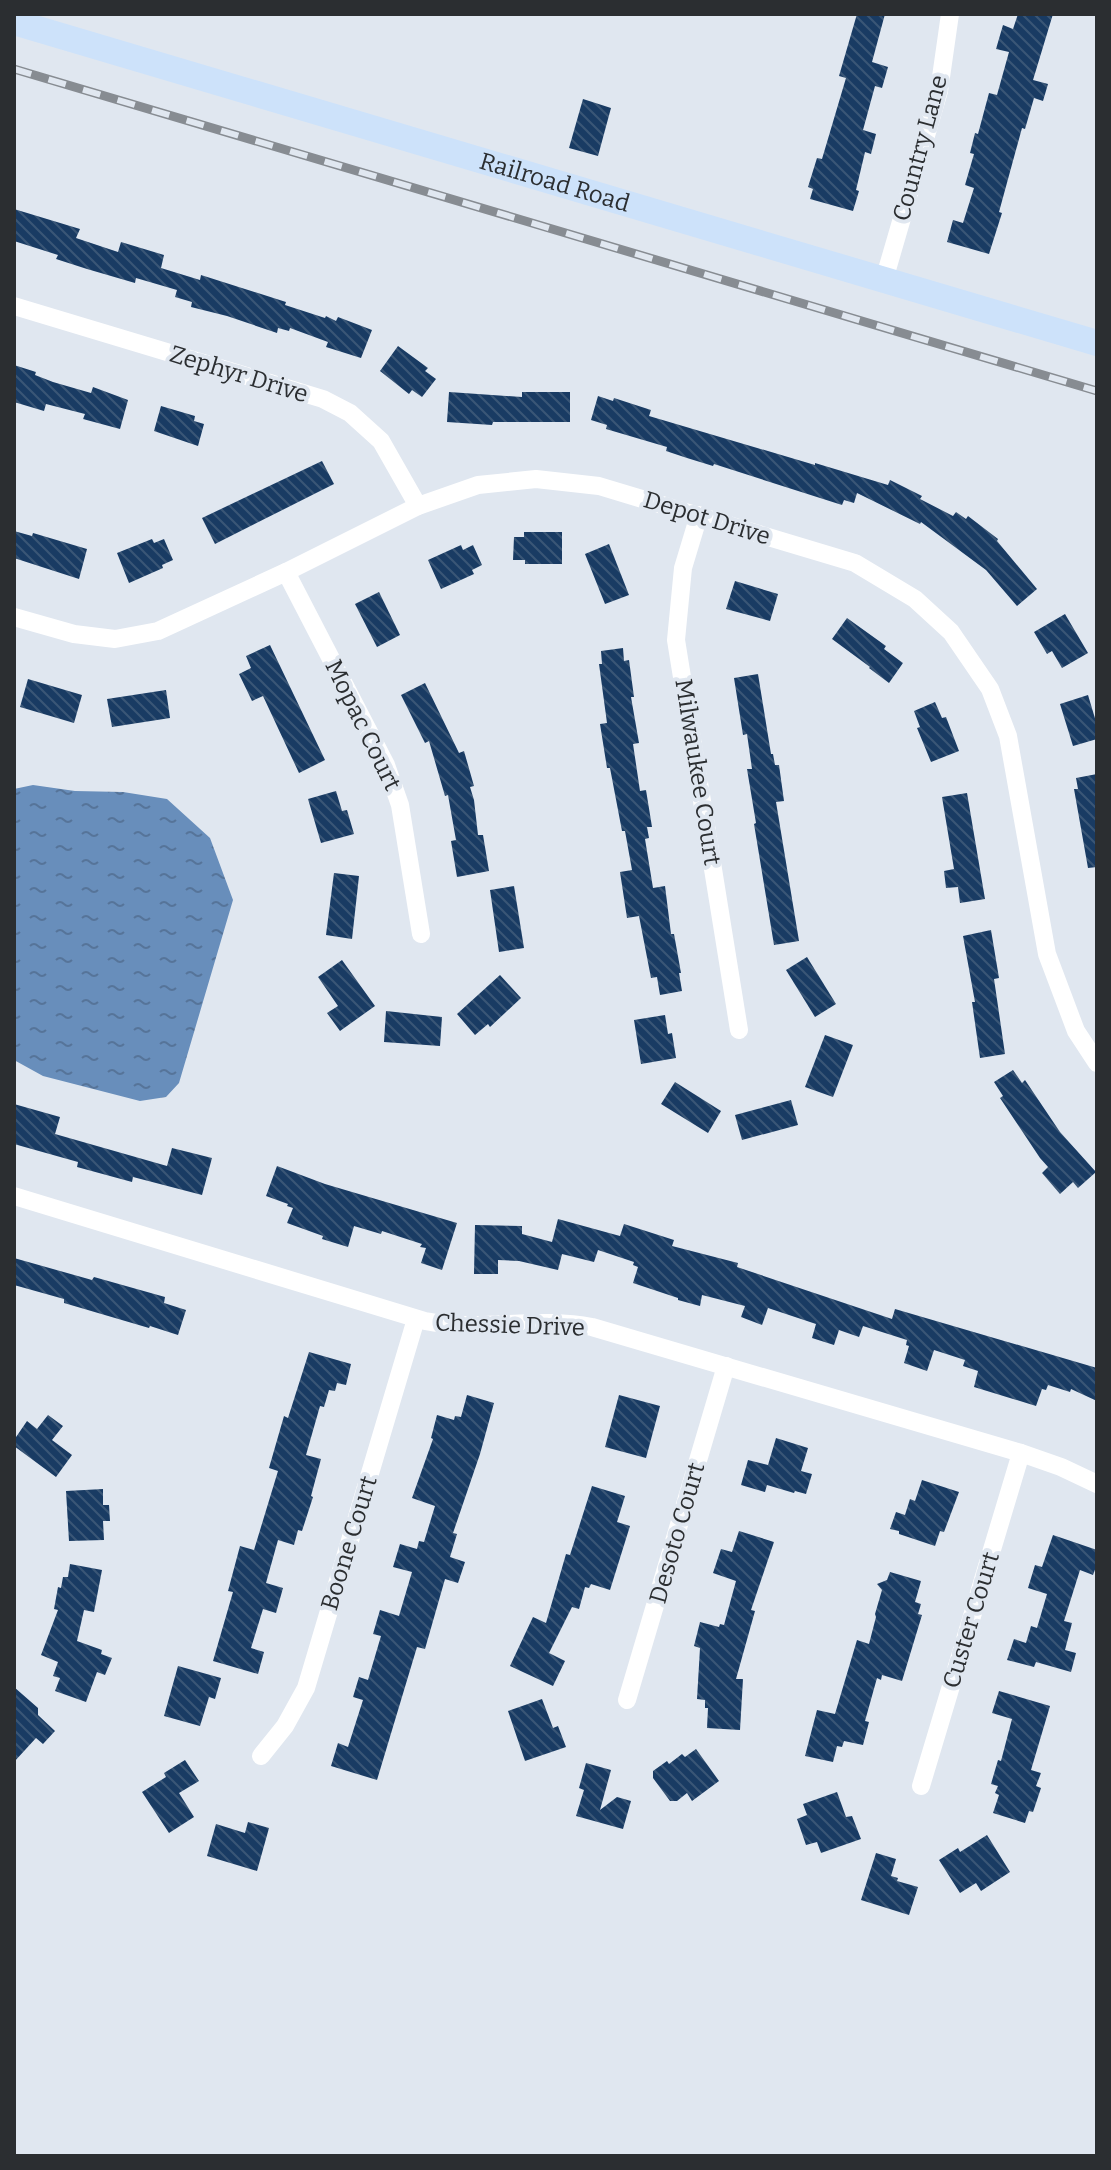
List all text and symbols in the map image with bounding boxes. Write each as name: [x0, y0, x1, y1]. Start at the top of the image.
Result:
street label: Country Lane: [887, 72, 953, 224]
street label: Railroad Road: [476, 147, 633, 218]
street label: Zephyr Drive: [166, 340, 312, 408]
street label: Depot Drive: [640, 485, 774, 551]
street label: Mopac Court: [319, 655, 407, 795]
street label: Milwaukee Court: [669, 677, 727, 868]
street label: Chessie Drive: [435, 1308, 585, 1342]
street label: Desoto Court: [644, 1459, 711, 1607]
street label: Boone Court: [315, 1472, 383, 1613]
street label: Custer Court: [937, 1548, 1005, 1691]

